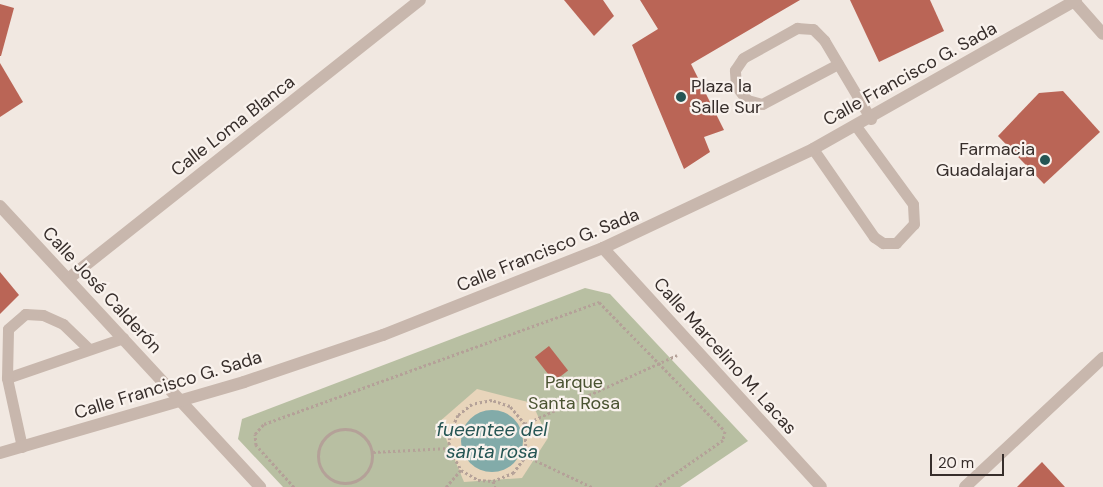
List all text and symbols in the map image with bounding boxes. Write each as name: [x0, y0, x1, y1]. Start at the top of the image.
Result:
street label: Calle Francisco G. Sada: [820, 17, 1000, 131]
street label: Calle Loma Blanca: [167, 71, 299, 181]
place label: Plaza la Salle Sur: [691, 76, 762, 118]
marker: Plaza la Salle Sur: [675, 91, 687, 103]
place label: Farmacia Guadalajara: [936, 139, 1035, 182]
marker: Farmacia Guadalajara: [1039, 154, 1051, 166]
street label: Calle Francisco G. Sada: [454, 203, 642, 297]
street label: Calle José Calderón: [38, 222, 166, 358]
street label: Calle Marcelino M. Lacas: [649, 273, 801, 439]
street label: Calle Francisco G. Sada: [72, 346, 264, 424]
park label: Parque Santa Rosa: [528, 372, 620, 414]
water label: fueentee del santa rosa: [437, 419, 547, 463]
scale bar: [933, 444, 1007, 476]
text: 20 m: [938, 453, 974, 473]

